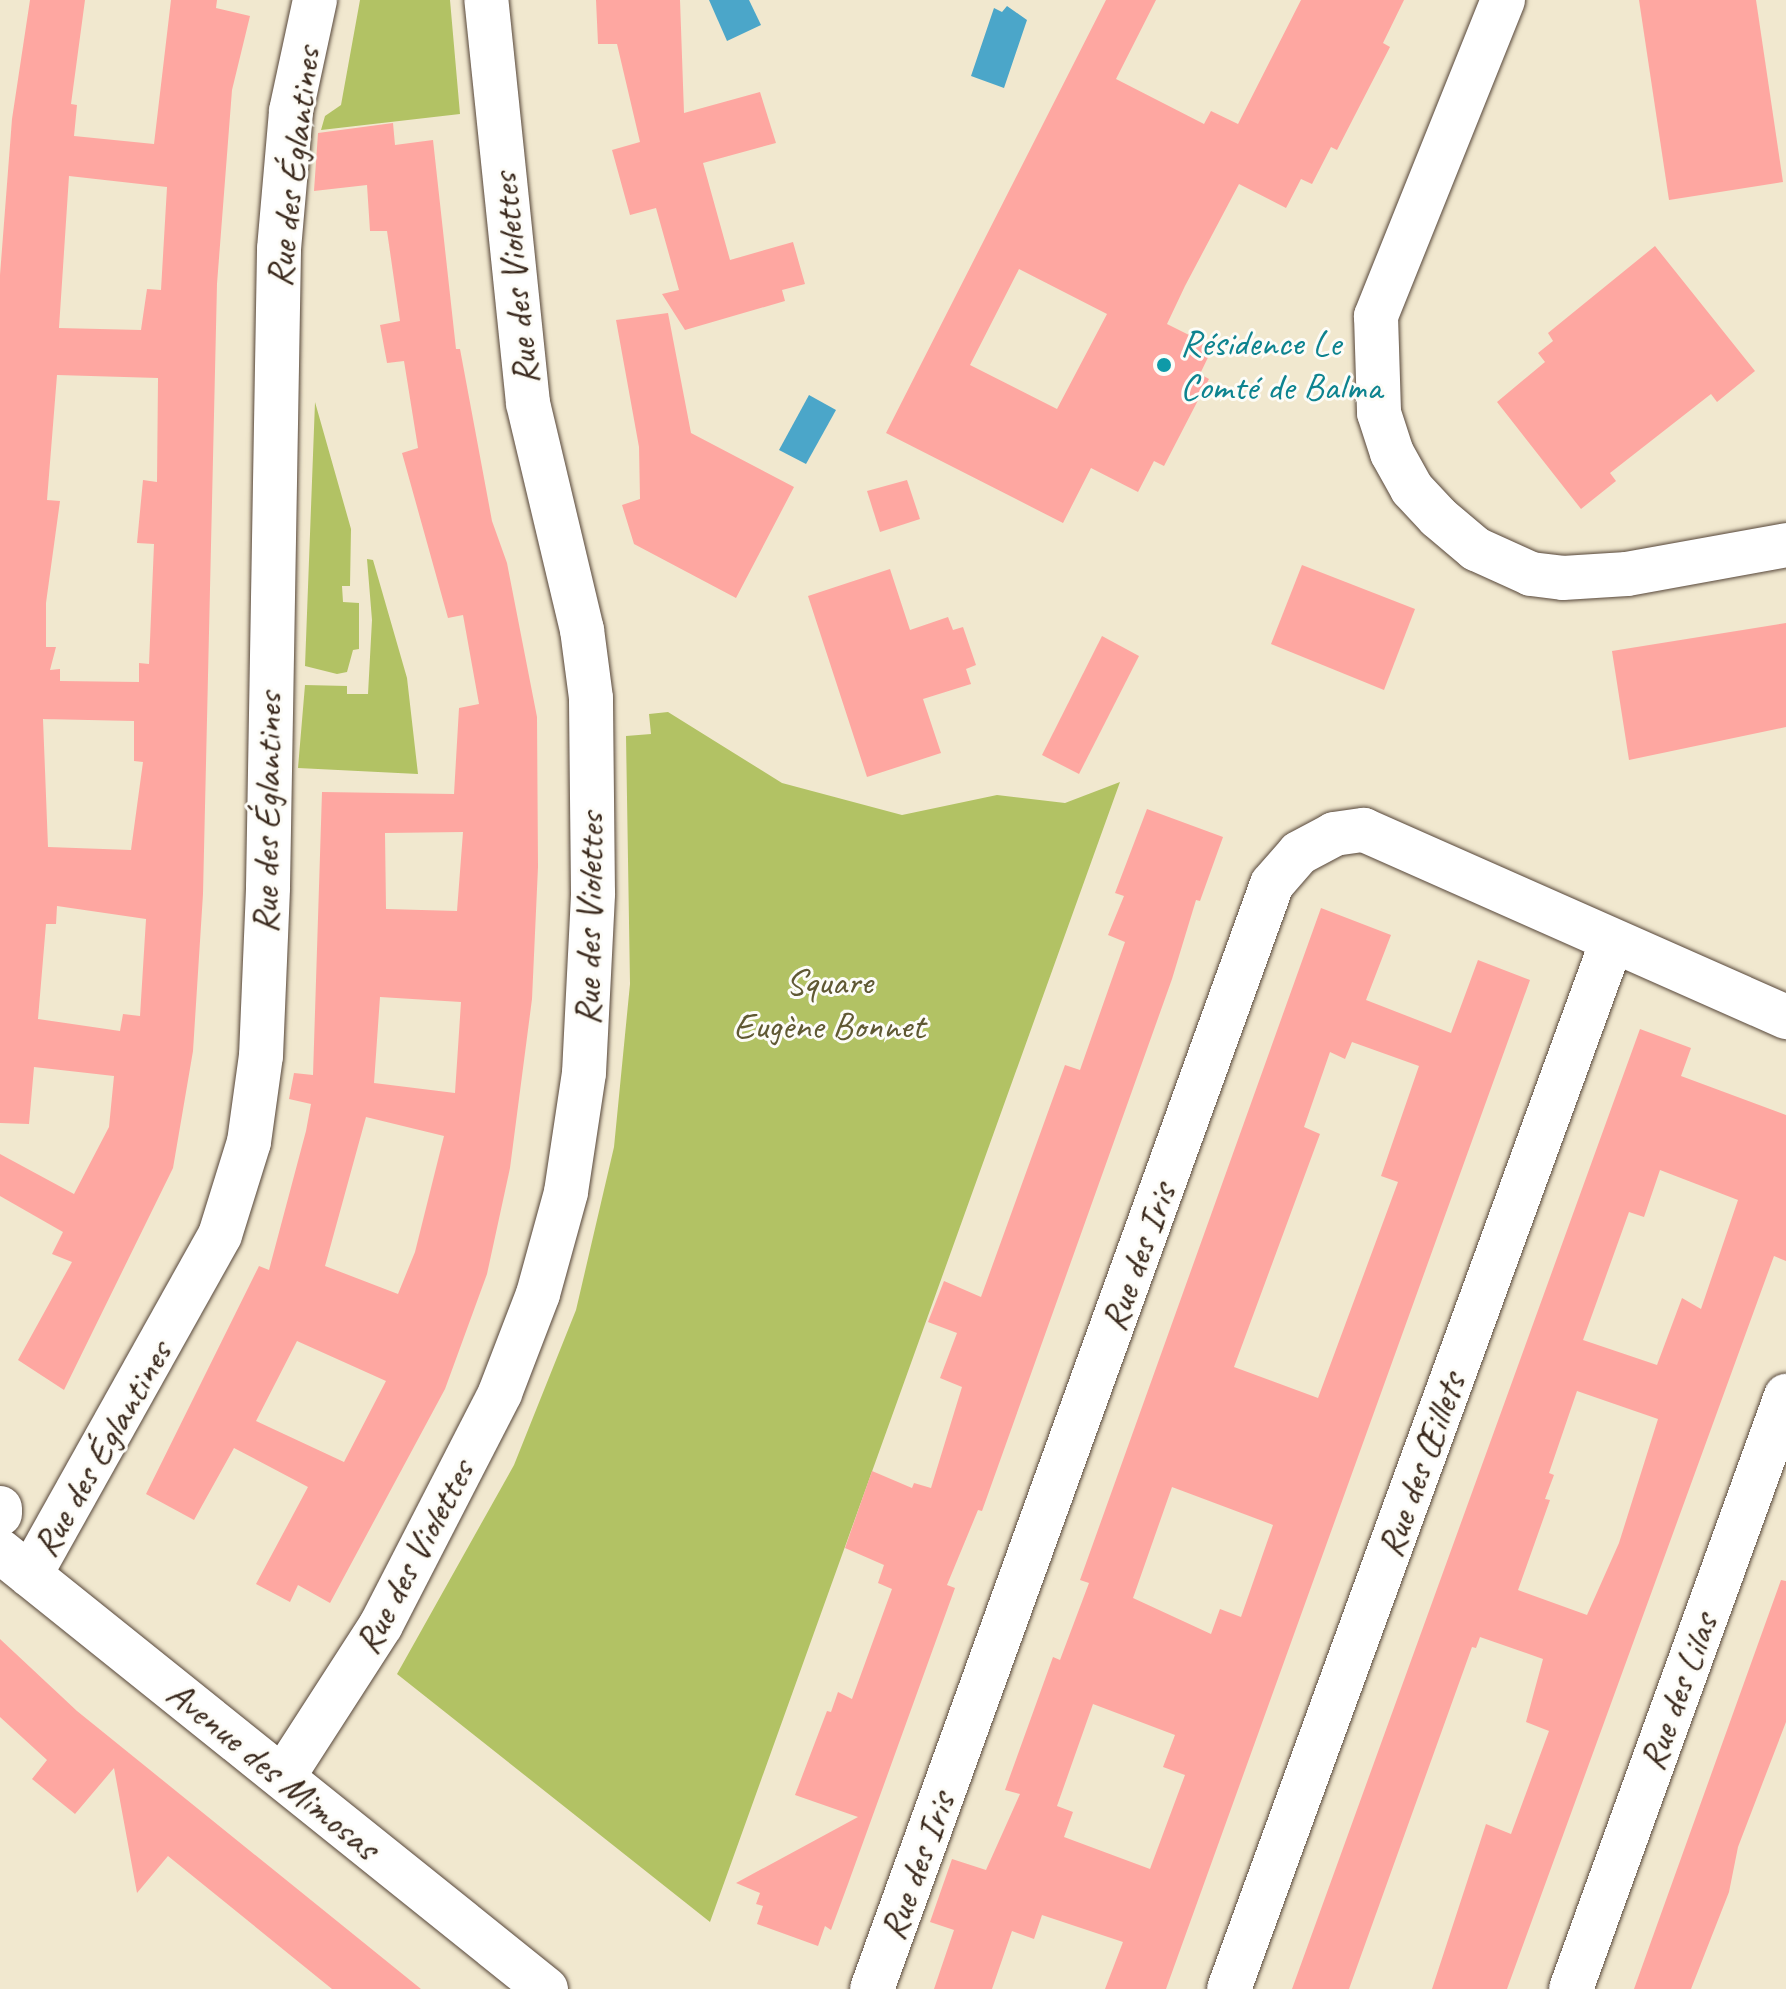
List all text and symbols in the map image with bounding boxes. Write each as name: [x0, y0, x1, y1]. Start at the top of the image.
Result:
street label: Rue des Églantines: [256, 45, 330, 289]
street label: Rue des Violettes: [481, 171, 549, 387]
place label: Résidence Le Comté de Balma: [1180, 320, 1385, 410]
marker: Résidence Le Comté de Balma: [1155, 356, 1173, 374]
street label: Rue des Églantines: [242, 692, 292, 934]
street label: Rue des Violettes: [564, 812, 614, 1026]
park label: Square Eugène Bonnet: [734, 959, 924, 1048]
street label: Rue des Iris: [1090, 1177, 1186, 1337]
street label: Rue des Églantines: [22, 1333, 182, 1565]
street label: Rue des Œillets: [1367, 1367, 1475, 1563]
street label: Rue des Violettes: [344, 1452, 484, 1662]
street label: Rue des Lilas: [1629, 1608, 1727, 1776]
street label: Avenue des Mimosas: [159, 1671, 387, 1869]
street label: Rue des Iris: [869, 1786, 965, 1946]

